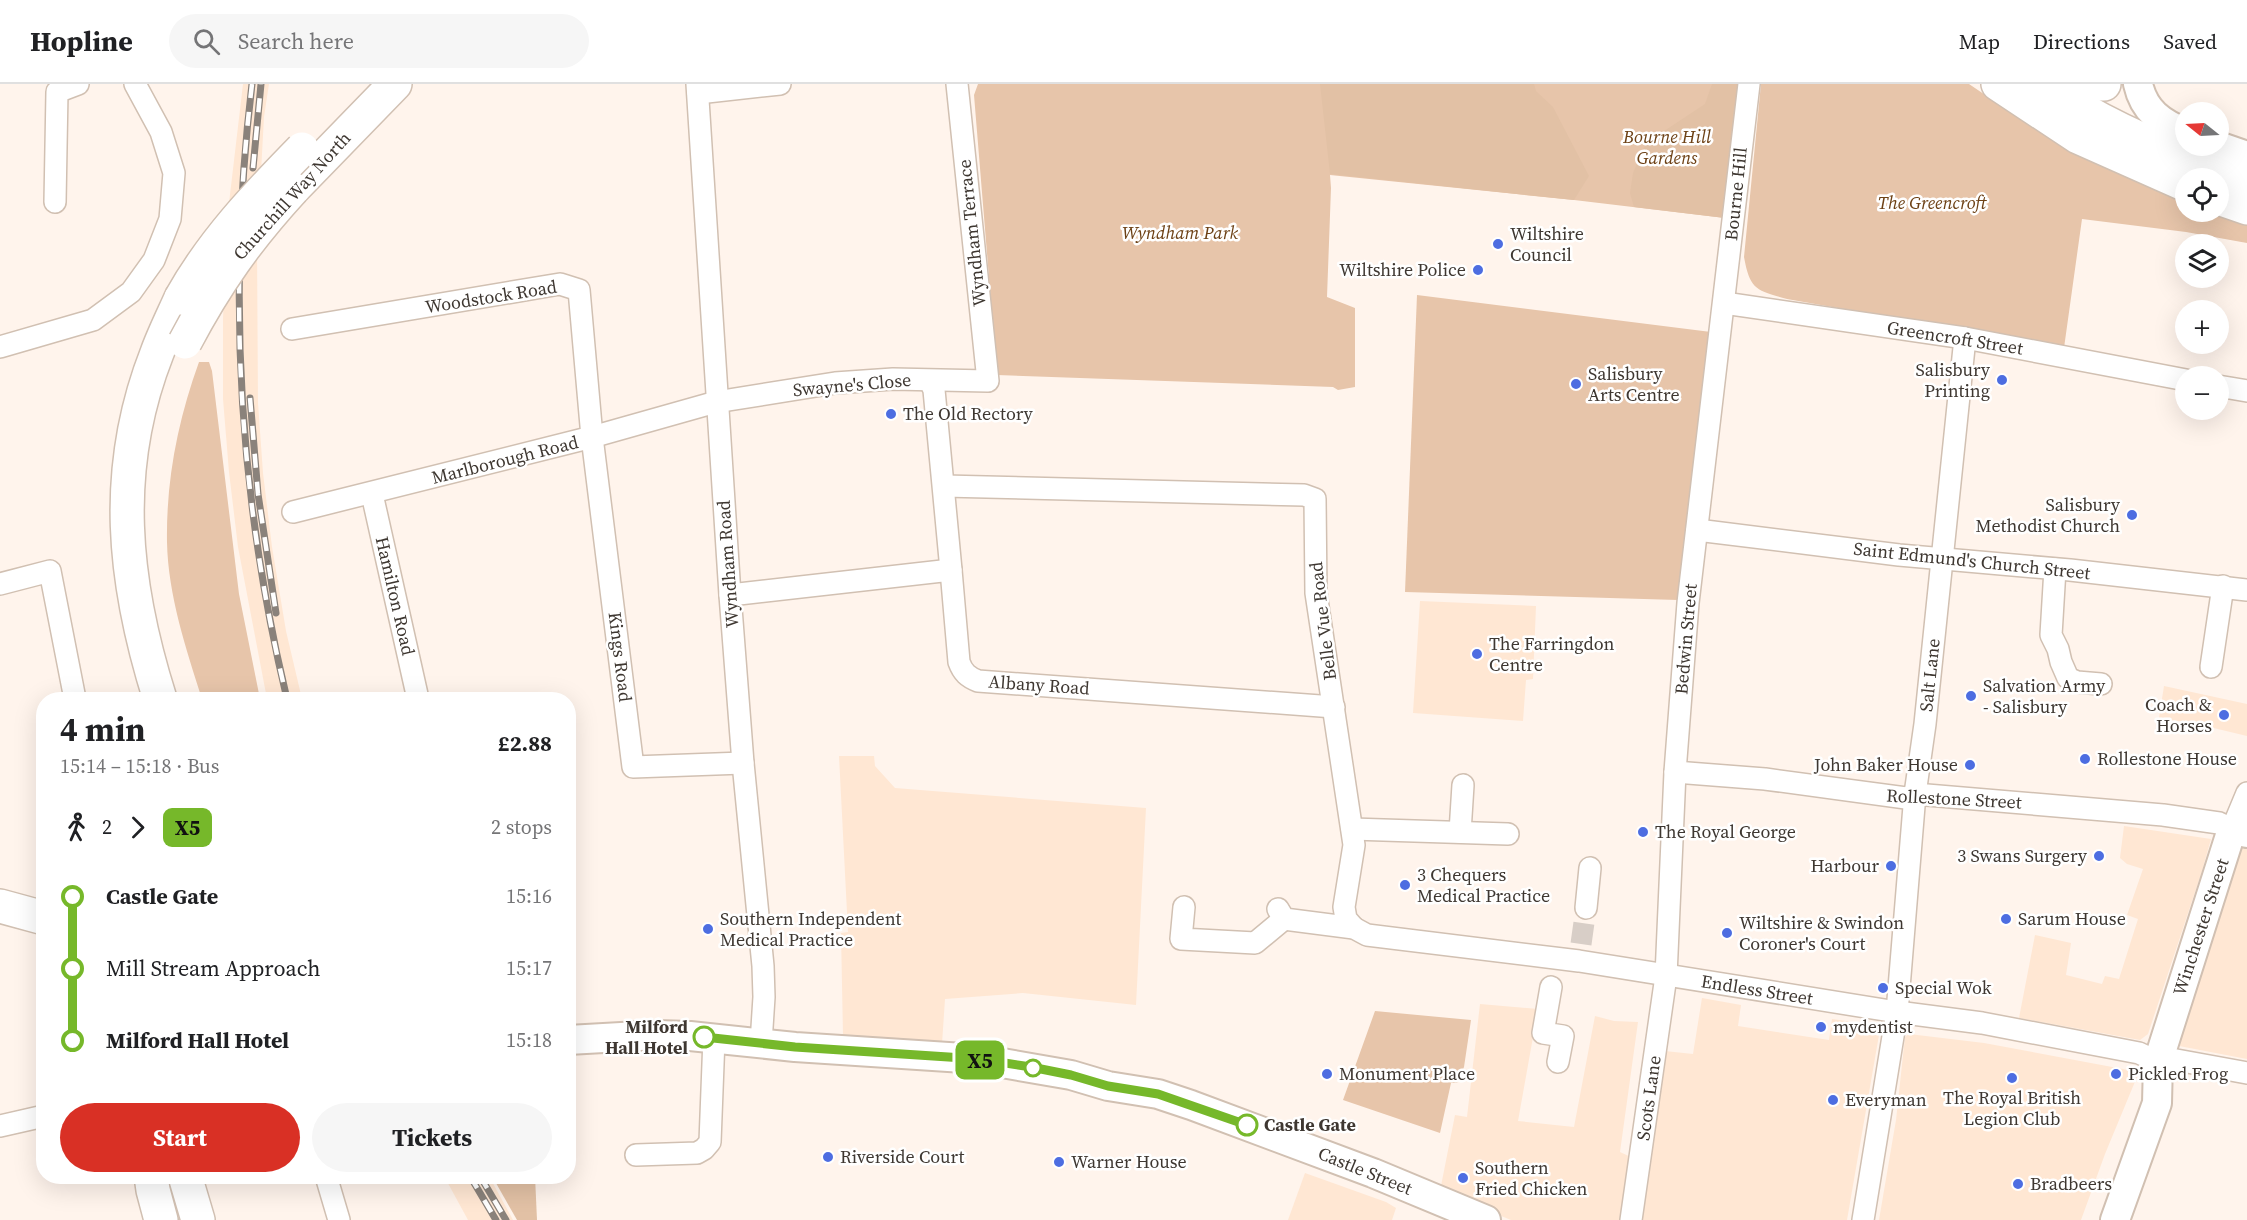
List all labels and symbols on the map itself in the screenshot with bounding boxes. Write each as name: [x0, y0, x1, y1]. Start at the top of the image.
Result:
north arrow: [2175, 102, 2229, 156]
park label: Bourne Hill Gardens: [1622, 124, 1711, 170]
street label: Churchill Way North: [227, 126, 356, 265]
street label: Bourne Hill: [1718, 146, 1753, 242]
street label: Wyndham Terrace: [951, 158, 992, 308]
park label: The Greencroft: [1878, 190, 1987, 215]
park label: Wyndham Park: [1122, 220, 1239, 245]
place label: Wiltshire Council: [1510, 221, 1584, 267]
marker: Wiltshire Council: [1491, 237, 1505, 251]
place label: Wiltshire Police: [1339, 257, 1466, 282]
marker: Wiltshire Police: [1471, 263, 1485, 277]
street label: Woodstock Road: [423, 274, 559, 319]
street label: Greencroft Street: [1885, 314, 2025, 361]
place label: Salisbury Printing: [1916, 357, 1991, 403]
place label: Salisbury Arts Centre: [1588, 361, 1680, 407]
street label: Swayne's Close: [792, 367, 912, 402]
marker: Salisbury Printing: [1995, 373, 2009, 387]
marker: Salisbury Arts Centre: [1569, 377, 1583, 391]
place label: The Old Rectory: [903, 401, 1034, 426]
marker: The Old Rectory: [884, 407, 898, 421]
street label: Marlborough Road: [429, 429, 581, 490]
place label: Salisbury Methodist Church: [1976, 492, 2121, 538]
street label: Wyndham Road: [711, 499, 744, 629]
marker: Salisbury Methodist Church: [2125, 508, 2139, 522]
street label: Hamilton Road: [370, 534, 421, 658]
street label: Saint Edmund's Church Street: [1852, 536, 2092, 585]
street label: Belle Vue Road: [1303, 560, 1342, 682]
street label: Bedwin Street: [1668, 582, 1703, 695]
street label: Kings Road: [603, 611, 638, 703]
place label: The Farringdon Centre: [1489, 631, 1615, 677]
street label: Salt Lane: [1913, 637, 1946, 713]
marker: The Farringdon Centre: [1470, 647, 1484, 661]
street label: Albany Road: [988, 668, 1090, 701]
place label: Salvation Army - Salisbury: [1983, 673, 2106, 719]
marker: Salvation Army - Salisbury: [1964, 689, 1978, 703]
place label: Coach & Horses: [2145, 692, 2212, 738]
marker: Coach & Horses: [2217, 708, 2231, 722]
place label: Rollestone House: [2097, 746, 2237, 771]
place label: John Baker House: [1813, 752, 1958, 777]
marker: Rollestone House: [2078, 752, 2092, 766]
marker: John Baker House: [1963, 758, 1977, 772]
street label: Rollestone Street: [1886, 782, 2022, 815]
place label: The Royal George: [1655, 819, 1796, 844]
marker: The Royal George: [1636, 825, 1650, 839]
place label: 3 Swans Surgery: [1957, 843, 2088, 868]
marker: 3 Swans Surgery: [2092, 849, 2106, 863]
place label: Harbour: [1810, 853, 1879, 878]
street label: Winchester Street: [2167, 855, 2235, 999]
marker: Harbour: [1884, 859, 1898, 873]
place label: 3 Chequers Medical Practice: [1417, 862, 1550, 908]
marker: 3 Chequers Medical Practice: [1398, 878, 1412, 892]
place label: Southern Independent Medical Practice: [720, 906, 902, 952]
place label: Sarum House: [2018, 906, 2126, 931]
place label: Wiltshire & Swindon Coroner's Court: [1739, 910, 1904, 956]
marker: Sarum House: [1999, 912, 2013, 926]
marker: Southern Independent Medical Practice: [701, 922, 715, 936]
marker: Wiltshire & Swindon Coroner's Court: [1720, 926, 1734, 940]
street label: Endless Street: [1699, 968, 1815, 1011]
place label: Special Wok: [1895, 975, 1992, 1000]
marker: Special Wok: [1876, 981, 1890, 995]
place label: Milford Hall Hotel: [605, 1014, 688, 1060]
place label: mydentist: [1833, 1014, 1913, 1039]
marker: mydentist: [1814, 1020, 1828, 1034]
marker: Milford Hall Hotel: [693, 1026, 715, 1048]
line badge: X5: [953, 1040, 1007, 1080]
street label: Scots Lane: [1630, 1054, 1667, 1142]
unlabelled marker: [1024, 1059, 1042, 1077]
place label: Monument Place: [1339, 1061, 1475, 1086]
place label: Pickled Frog: [2128, 1061, 2228, 1086]
marker: Monument Place: [1320, 1067, 1334, 1081]
marker: Pickled Frog: [2109, 1067, 2123, 1081]
marker: The Royal British Legion Club: [2005, 1071, 2019, 1085]
place label: The Royal British Legion Club: [1943, 1085, 2081, 1131]
place label: Everyman: [1845, 1087, 1927, 1112]
marker: Everyman: [1826, 1093, 1840, 1107]
place label: Castle Gate: [1264, 1112, 1356, 1137]
marker: Castle Gate: [1236, 1114, 1258, 1136]
street label: Castle Street: [1314, 1140, 1416, 1201]
place label: Riverside Court: [840, 1144, 964, 1169]
place label: Warner House: [1071, 1149, 1187, 1174]
marker: Riverside Court: [821, 1150, 835, 1164]
marker: Warner House: [1052, 1155, 1066, 1169]
place label: Southern Fried Chicken: [1475, 1155, 1587, 1201]
marker: Southern Fried Chicken: [1456, 1171, 1470, 1185]
place label: Bradbeers: [2030, 1171, 2112, 1196]
marker: Bradbeers: [2011, 1177, 2025, 1191]

